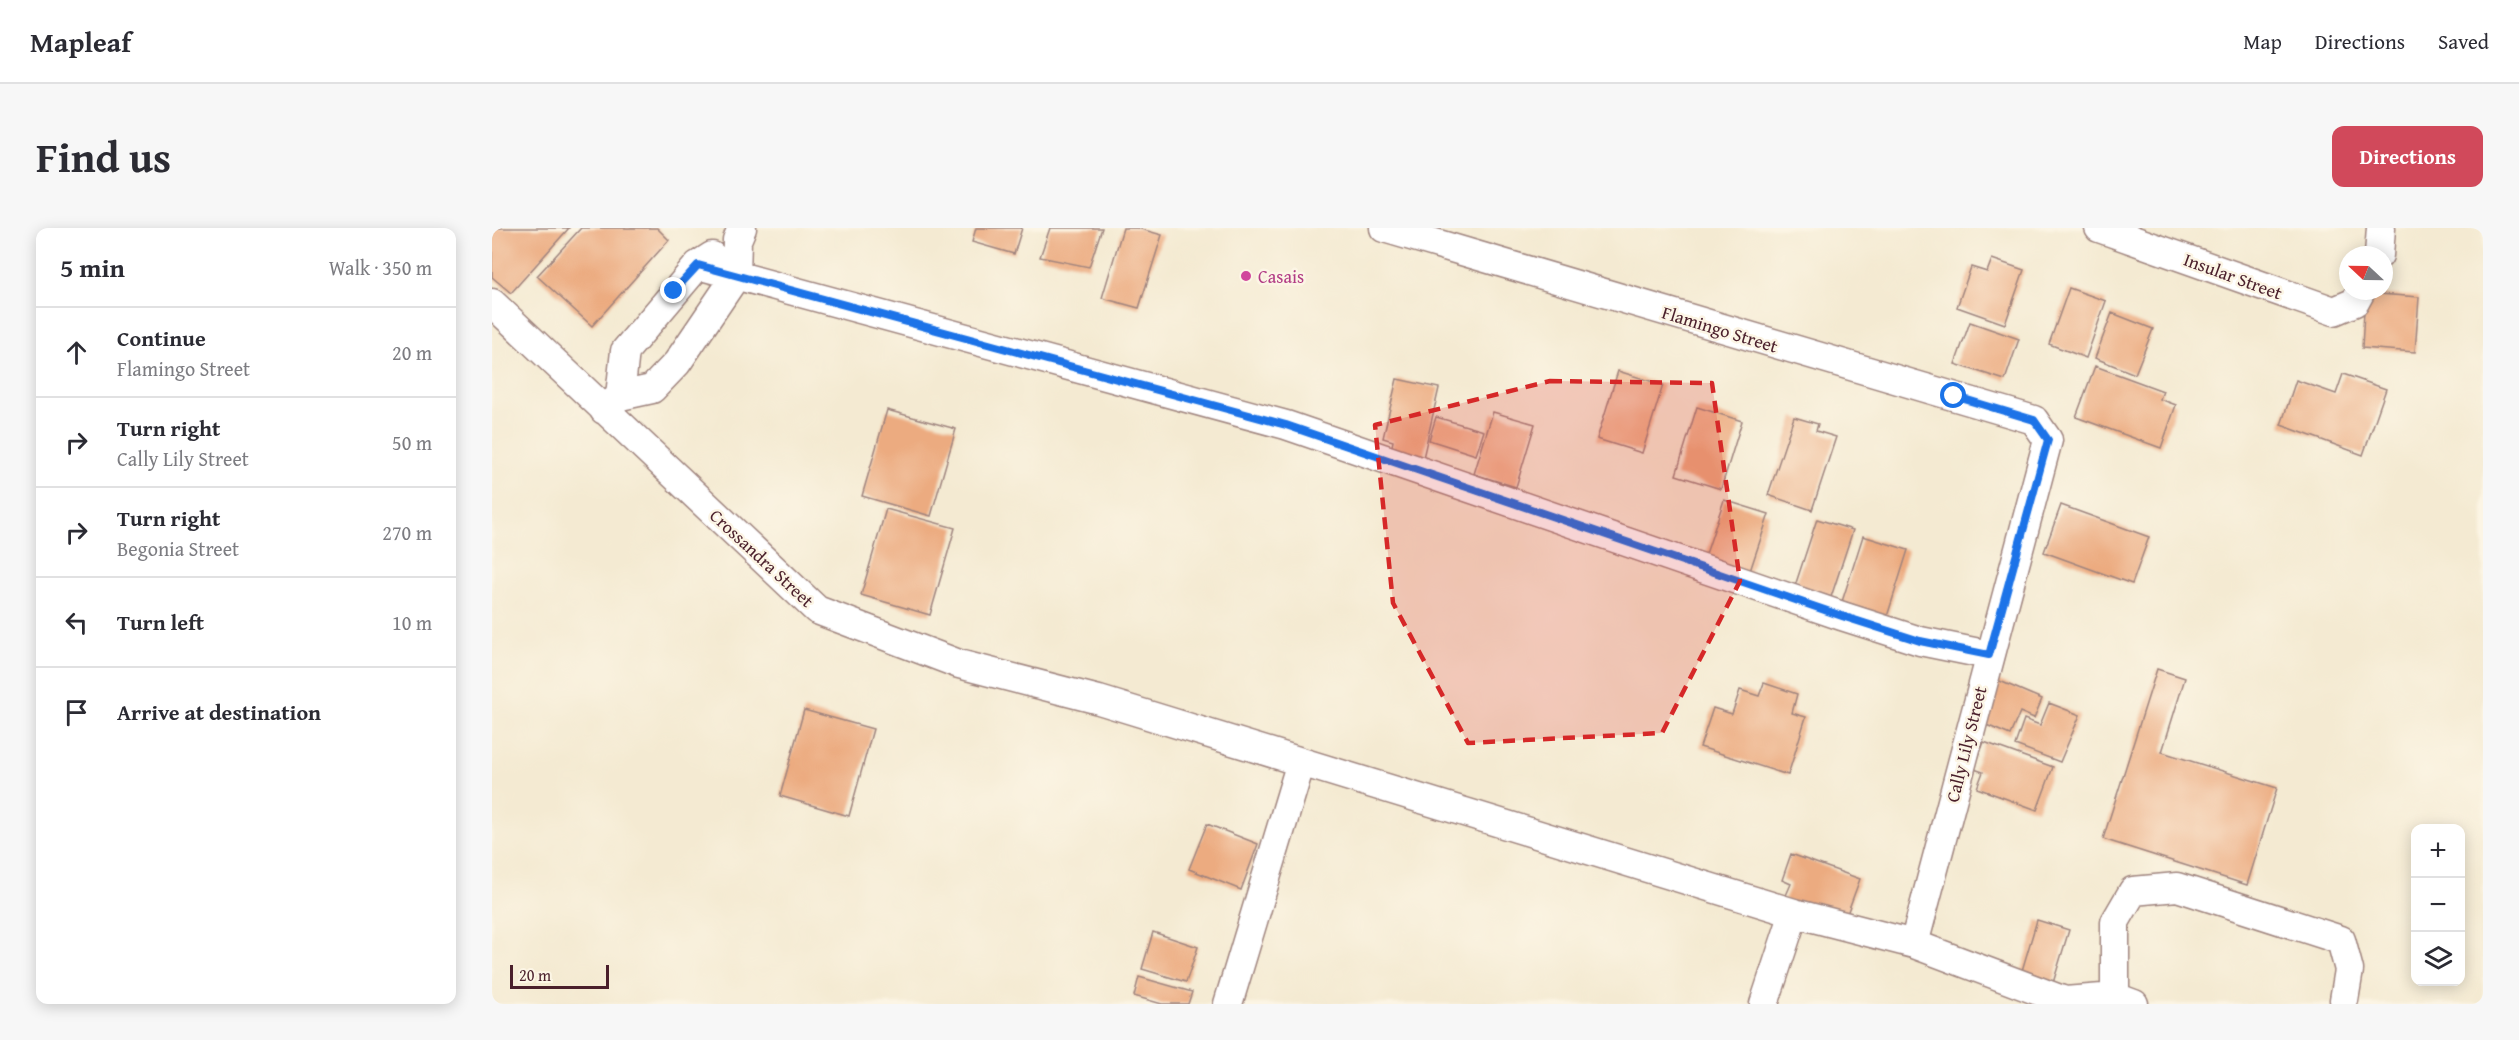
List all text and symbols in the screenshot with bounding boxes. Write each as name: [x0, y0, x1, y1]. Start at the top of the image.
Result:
text: Mapleaf: [30, 21, 131, 62]
text: Map: [2243, 26, 2282, 57]
text: Directions: [2315, 26, 2405, 57]
text: Saved: [2438, 26, 2489, 57]
text: Find us: [36, 126, 171, 187]
button: Directions: [2332, 126, 2483, 187]
street label: Insular Street: [2180, 246, 2287, 307]
north arrow: [2339, 246, 2393, 300]
text: 5 min: [60, 248, 125, 287]
text: Walk · 350 m: [329, 253, 432, 282]
place label: Casais: [1258, 263, 1304, 290]
marker: Casais: [1239, 269, 1253, 283]
route end: [660, 277, 686, 303]
street label: Flamingo Street: [1659, 299, 1782, 360]
text: Continue: [117, 322, 206, 354]
icon: ahead: [60, 336, 93, 369]
text: 20 m: [392, 338, 432, 367]
text: Flamingo Street: [117, 354, 250, 383]
route start: [1940, 382, 1966, 408]
text: Turn right: [117, 412, 220, 444]
icon: right: [60, 426, 93, 459]
text: 50 m: [392, 428, 432, 457]
text: Cally Lily Street: [117, 444, 249, 473]
text: Turn right: [117, 502, 220, 534]
street label: Crossandra Street: [704, 502, 821, 614]
icon: right: [60, 516, 93, 549]
text: 270 m: [382, 518, 432, 547]
text: Begonia Street: [117, 534, 239, 563]
icon: left: [60, 606, 93, 639]
text: Turn left: [117, 606, 204, 638]
text: 10 m: [392, 608, 432, 637]
street label: Cally Lily Street: [1939, 683, 1994, 805]
icon: arrive: [60, 696, 93, 729]
text: Arrive at destination: [117, 696, 321, 728]
map controls: [2411, 824, 2465, 986]
button: +: [2411, 824, 2465, 878]
button: −: [2411, 878, 2465, 932]
button: layers: [2411, 932, 2465, 986]
scale bar: [510, 962, 609, 990]
text: 20 m: [519, 963, 551, 987]

